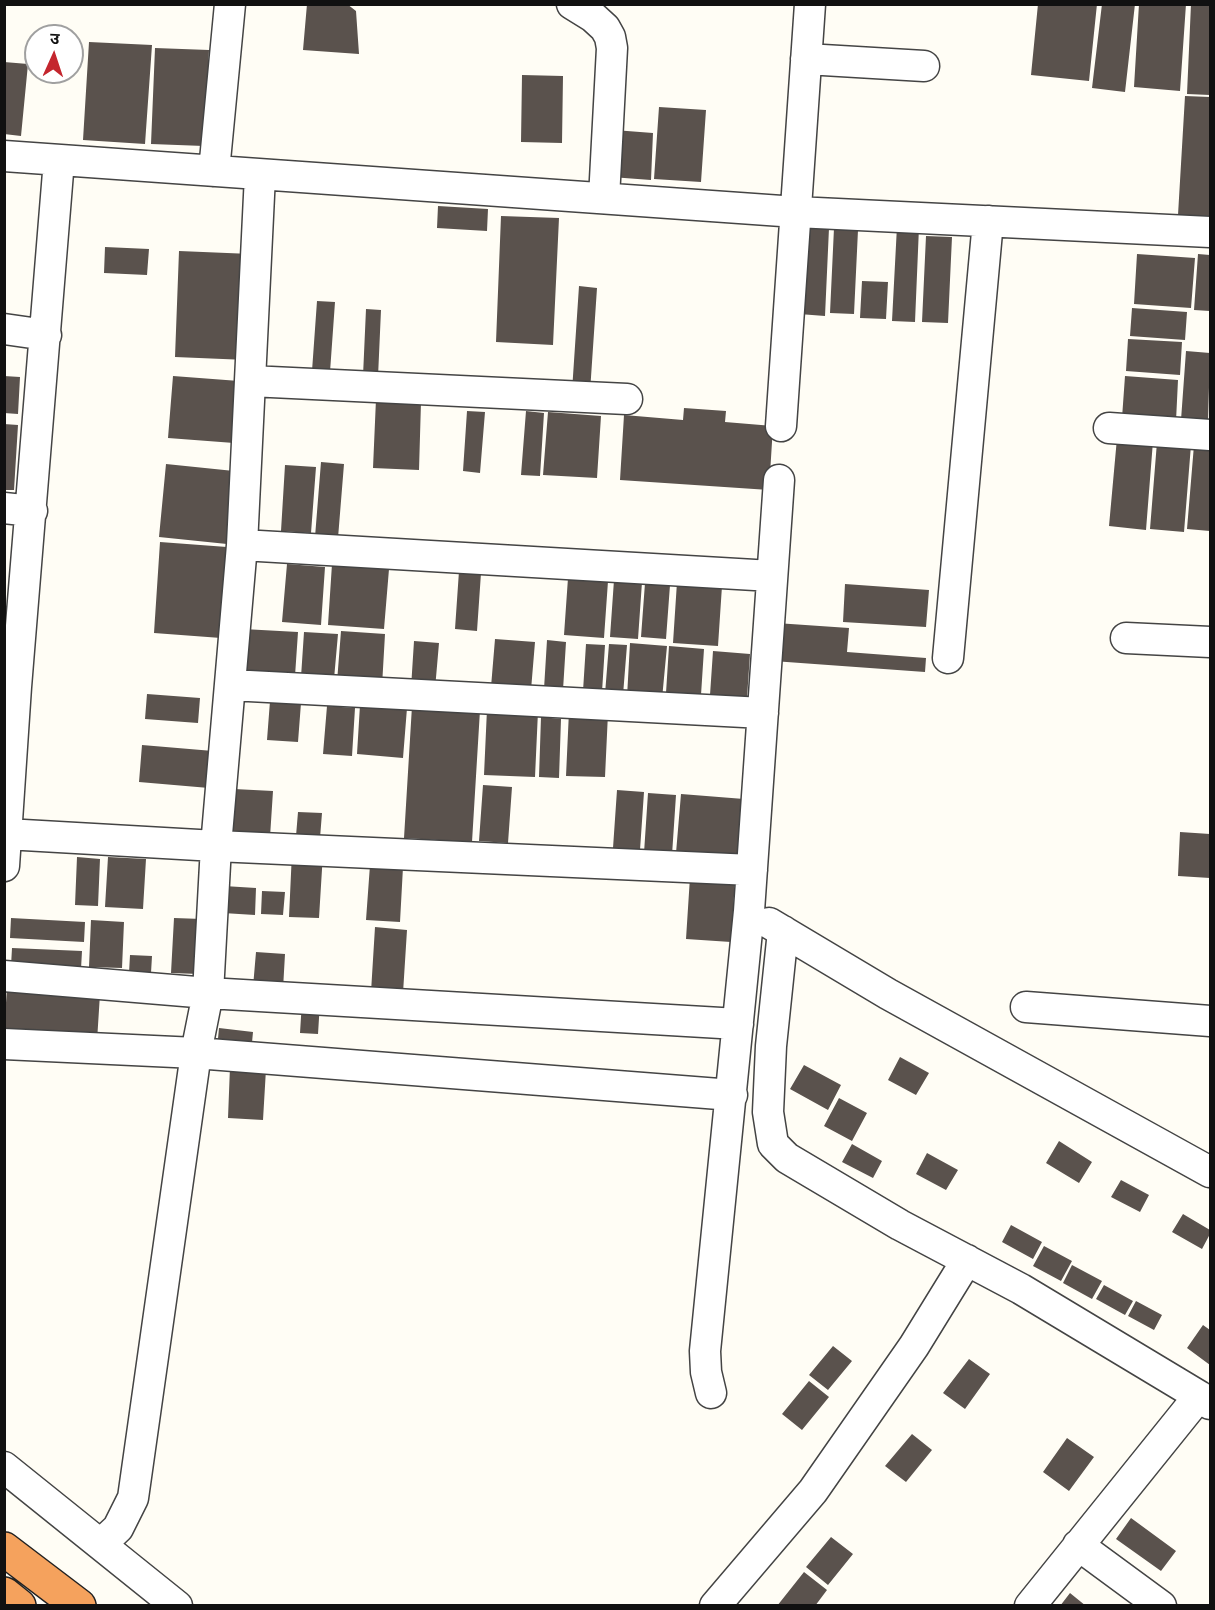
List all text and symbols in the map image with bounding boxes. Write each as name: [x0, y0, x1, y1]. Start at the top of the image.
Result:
north arrow: [24, 24, 84, 84]
text: उ: [50, 27, 60, 48]

